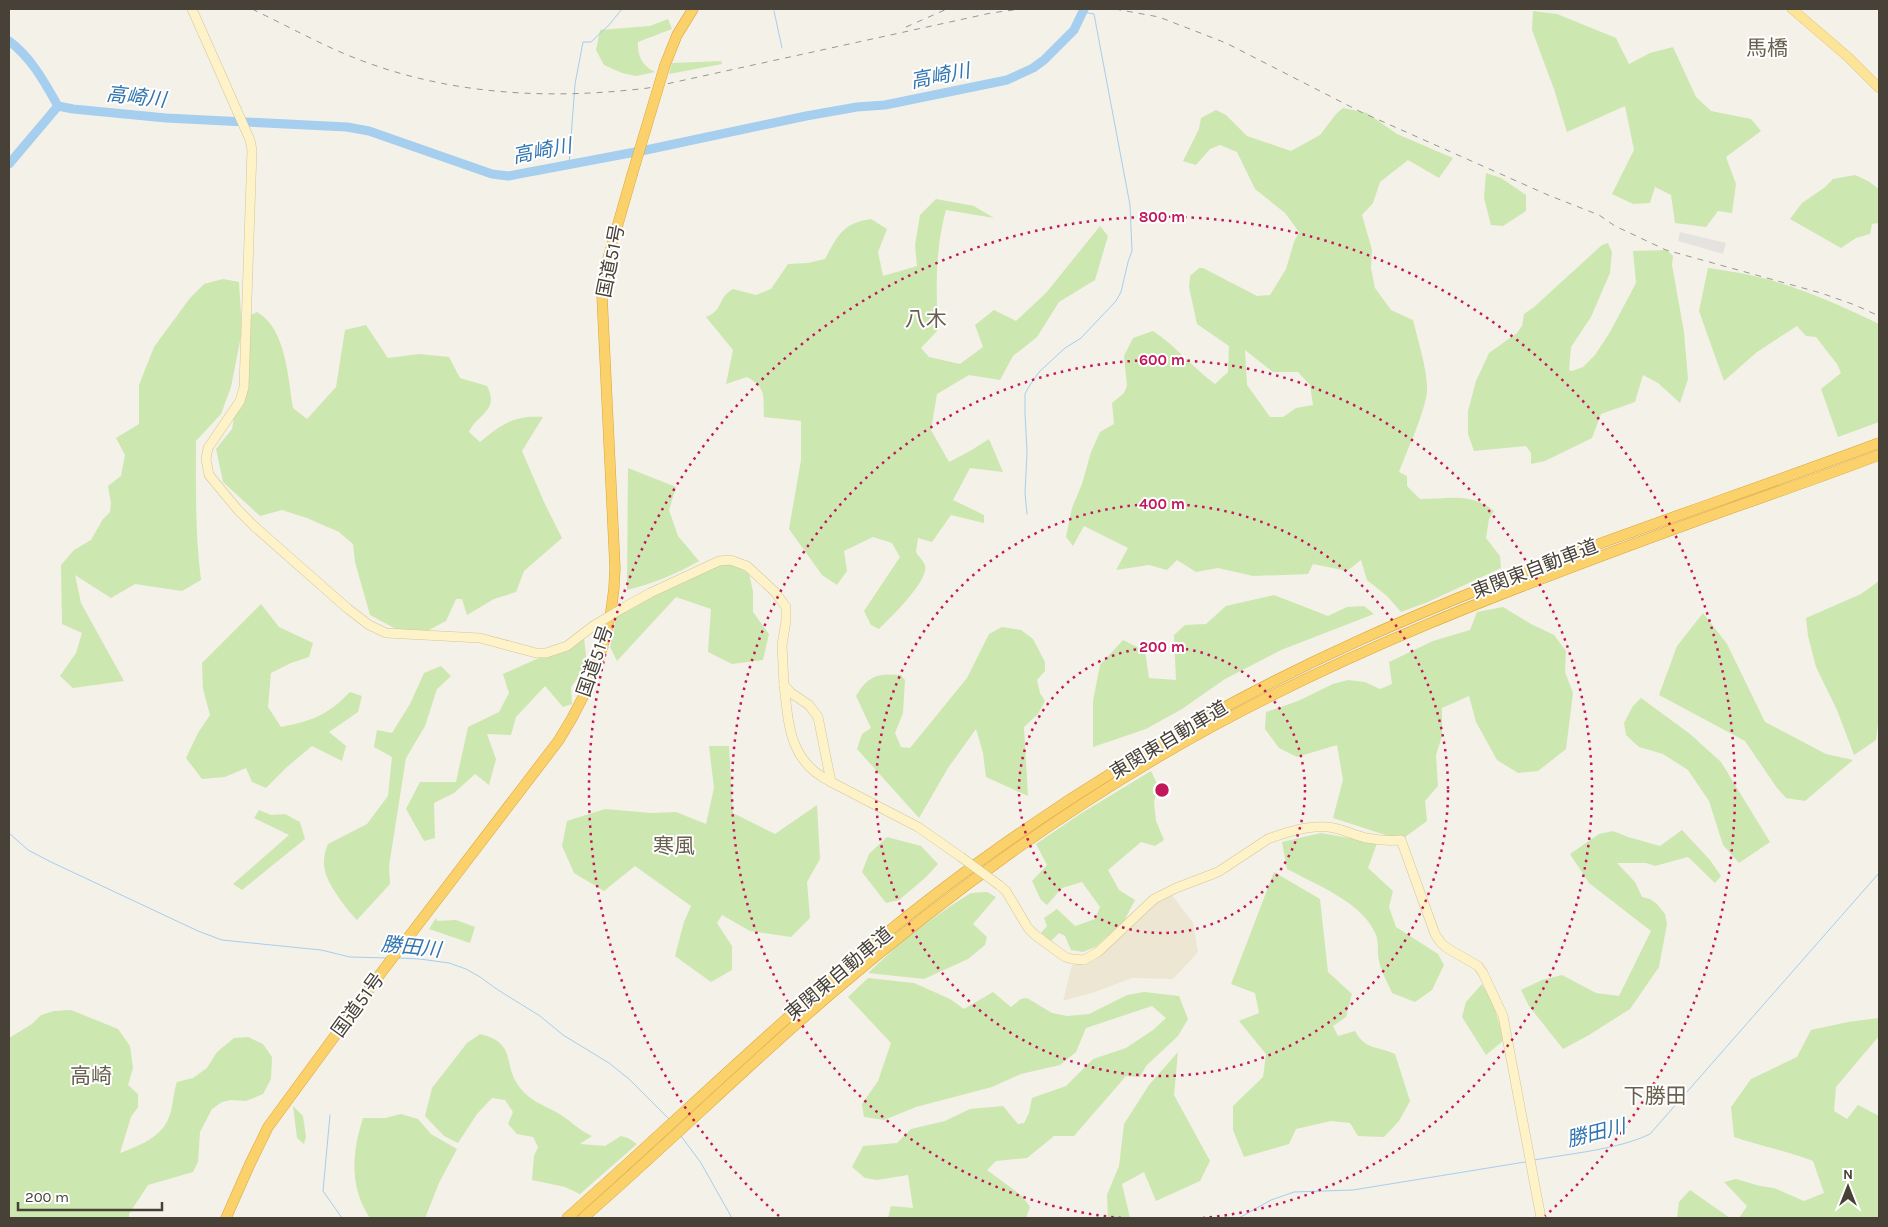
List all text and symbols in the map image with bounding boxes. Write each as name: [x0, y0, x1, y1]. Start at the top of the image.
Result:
district label: 馬橋: [1746, 36, 1788, 60]
water label: 高崎川: [908, 59, 974, 93]
water label: 高崎川: [105, 82, 169, 112]
water label: 高崎川: [510, 134, 576, 168]
text: 800 m: [1139, 208, 1185, 226]
street label: 国道51号: [593, 223, 629, 299]
district label: 八木: [905, 307, 947, 331]
text: 600 m: [1139, 351, 1185, 369]
text: 400 m: [1139, 495, 1185, 513]
street label: 東関東自動車道: [1469, 535, 1601, 603]
street label: 国道51号: [573, 622, 617, 700]
text: 200 m: [1139, 638, 1185, 656]
street label: 東関東自動車道: [1106, 696, 1232, 784]
centre of rings: [1153, 781, 1171, 799]
district label: 寒風: [653, 834, 695, 858]
street label: 東関東自動車道: [781, 923, 897, 1025]
water label: 勝田川: [380, 932, 444, 962]
street label: 国道51号: [327, 969, 389, 1041]
district label: 高崎: [70, 1064, 112, 1088]
district label: 下勝田: [1624, 1084, 1687, 1108]
water label: 勝田川: [1564, 1114, 1630, 1151]
north arrow: [1823, 1162, 1873, 1212]
text: N: [1843, 1166, 1853, 1183]
scale bar: [18, 1180, 161, 1212]
text: 200 m: [25, 1188, 69, 1206]

